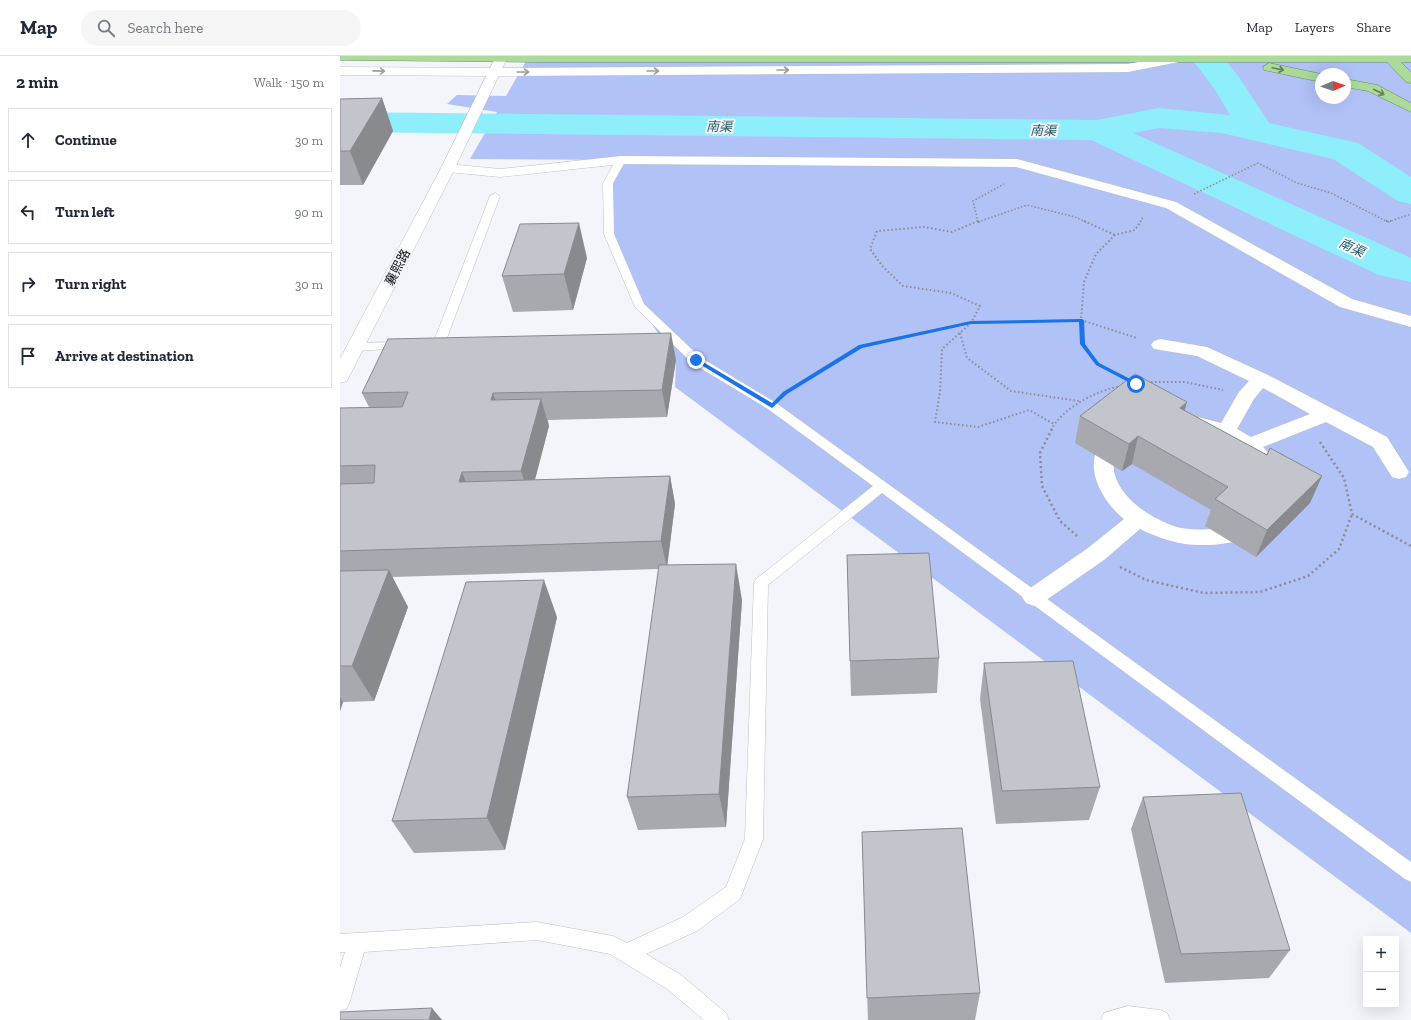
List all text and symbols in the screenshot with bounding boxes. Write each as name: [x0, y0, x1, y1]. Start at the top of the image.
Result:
search box: [81, 10, 361, 46]
text: Map: [20, 16, 57, 39]
icon: search: [95, 17, 117, 39]
text: Search here: [127, 19, 203, 37]
text: Map: [1246, 19, 1273, 36]
text: Layers: [1295, 19, 1334, 36]
text: Share: [1356, 19, 1391, 36]
one-way arrow: [1271, 65, 1284, 73]
one-way arrow: [776, 66, 789, 74]
one-way arrow: [372, 67, 385, 75]
one-way arrow: [646, 67, 659, 75]
one-way arrow: [516, 68, 529, 76]
north arrow: [1315, 68, 1351, 104]
text: 2 min: [16, 72, 58, 92]
text: Walk · 150 m: [254, 75, 324, 90]
one-way arrow: [1373, 89, 1385, 96]
water label: 南渠: [706, 119, 734, 134]
water label: 南渠: [1030, 123, 1058, 138]
icon: ahead: [17, 129, 39, 151]
text: Continue: [55, 131, 117, 149]
text: 30 m: [295, 133, 323, 148]
icon: left: [17, 201, 39, 223]
text: Turn left: [55, 203, 115, 221]
text: 90 m: [294, 205, 323, 220]
water label: 南渠: [1337, 235, 1369, 261]
street label: 襄熙路: [382, 246, 413, 288]
icon: right: [17, 273, 39, 295]
text: Turn right: [55, 275, 126, 293]
text: 30 m: [295, 277, 323, 292]
icon: arrive: [17, 345, 39, 367]
text: Arrive at destination: [55, 347, 194, 365]
route end: [687, 351, 705, 369]
route start: [1127, 375, 1145, 393]
map controls: [1363, 936, 1399, 1008]
button: +: [1363, 936, 1399, 972]
button: −: [1363, 972, 1399, 1008]

